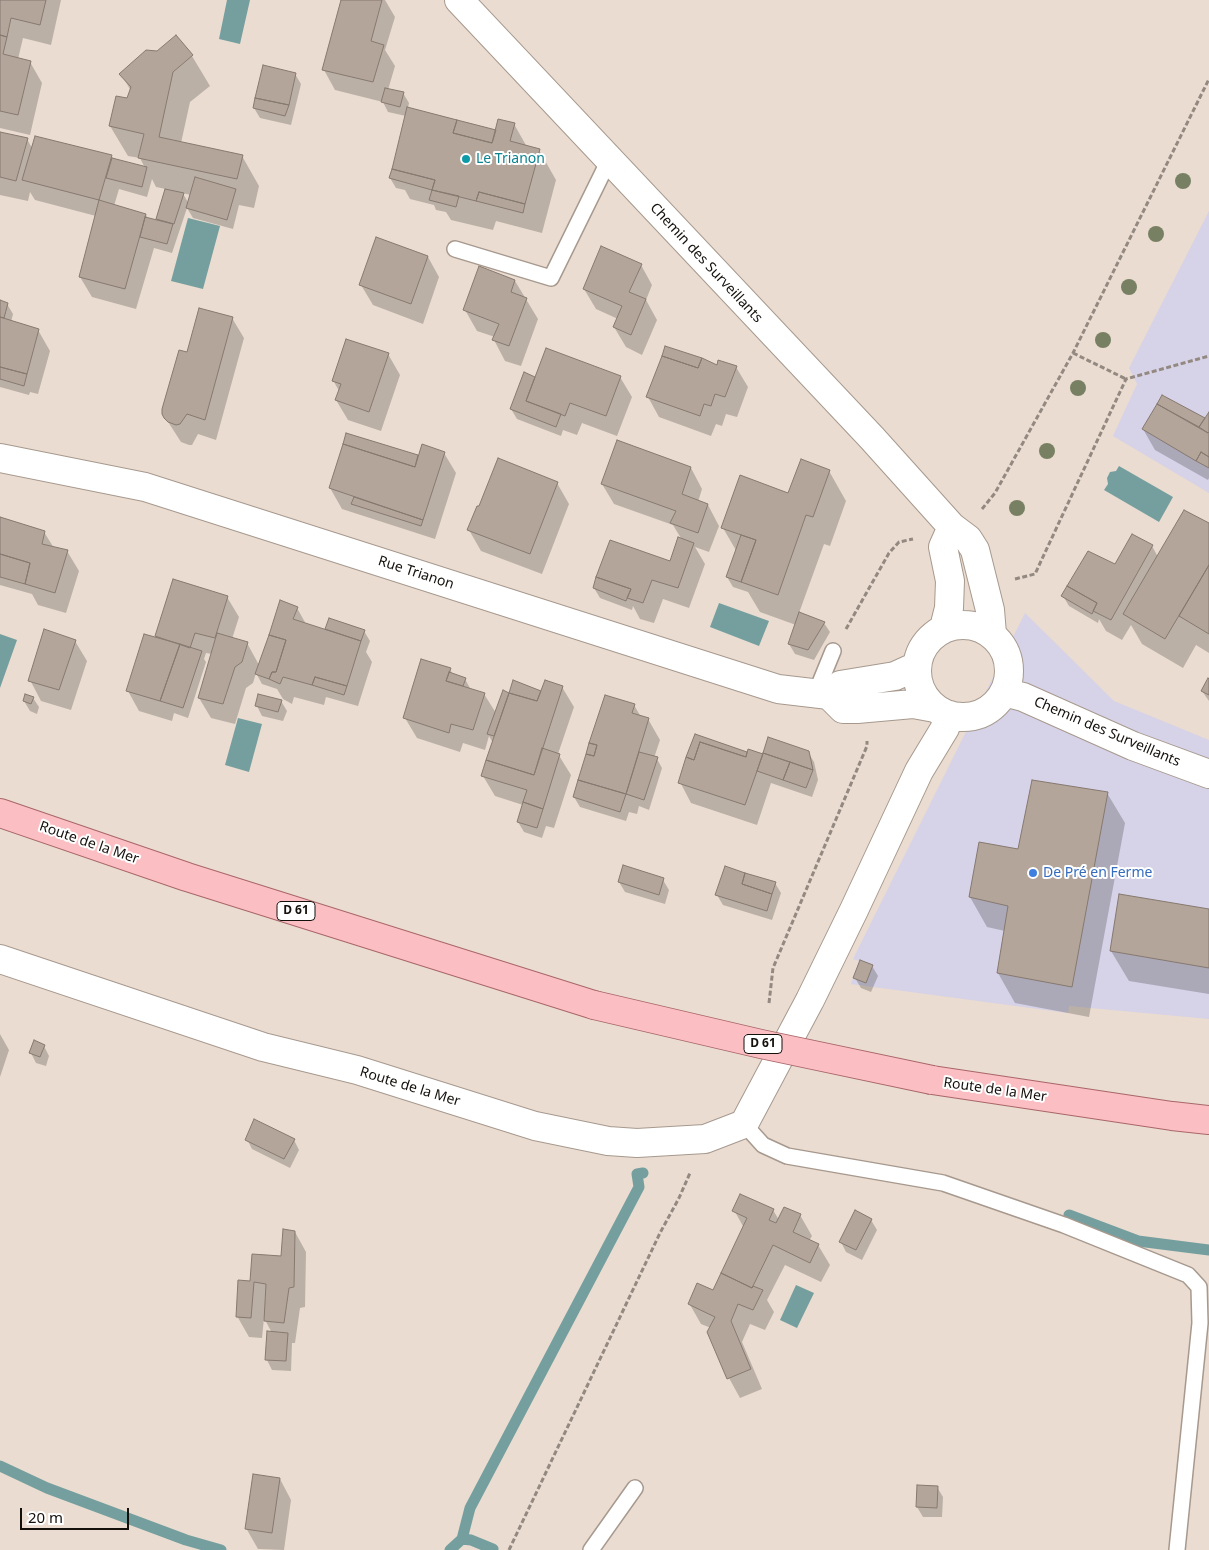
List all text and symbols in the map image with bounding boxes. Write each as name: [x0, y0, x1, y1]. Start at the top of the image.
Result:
place label: Le Trianon: [476, 151, 545, 167]
marker: Le Trianon: [460, 153, 472, 165]
street label: Chemin des Surveillants: [646, 200, 766, 326]
street label: Rue Trianon: [376, 553, 456, 593]
street label: Chemin des Surveillants: [1031, 694, 1183, 770]
street label: Route de la Mer: [37, 818, 141, 868]
place label: De Pré en Ferme: [1043, 865, 1152, 881]
marker: De Pré en Ferme: [1027, 867, 1039, 879]
road number: D 61: [277, 901, 315, 920]
road number: D 61: [744, 1034, 782, 1054]
street label: Route de la Mer: [358, 1064, 462, 1110]
street label: Route de la Mer: [942, 1074, 1048, 1106]
scale bar: [22, 1498, 131, 1530]
text: 20 m: [28, 1507, 63, 1527]

